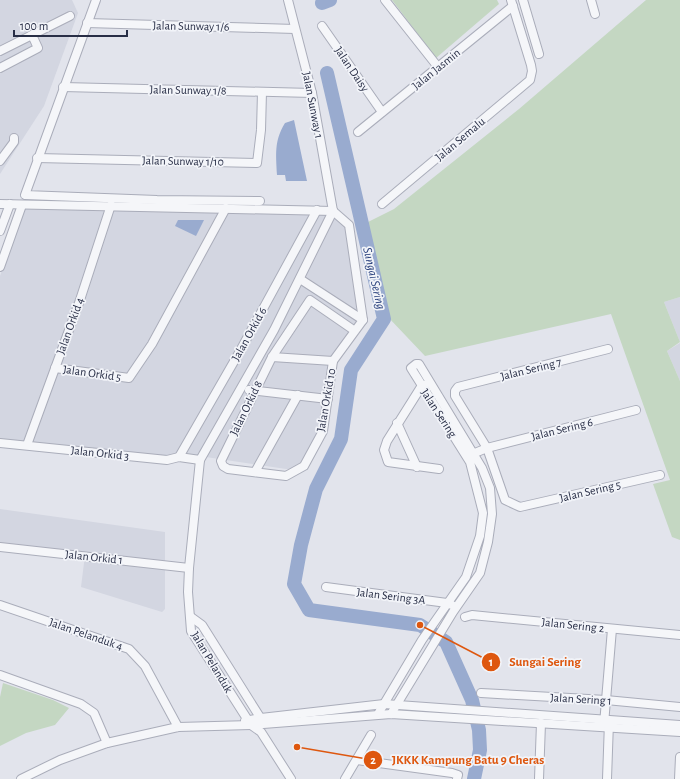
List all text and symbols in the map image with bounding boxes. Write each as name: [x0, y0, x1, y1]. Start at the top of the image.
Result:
scale bar: [14, 12, 127, 38]
street label: Jalan Sunway 1/6: [152, 19, 230, 34]
text: 100 m: [20, 20, 48, 32]
street label: Jalan Daisy: [332, 44, 371, 94]
street label: Jalan Jasmin: [410, 46, 462, 92]
street label: Jalan Sunway 1: [300, 71, 325, 140]
street label: Jalan Sunway 1/8: [149, 83, 227, 98]
street label: Jalan Semalu: [433, 115, 487, 163]
street label: Jalan Sunway 1/10: [142, 154, 224, 169]
water label: Sungai Sering: [360, 246, 387, 311]
street label: Jalan Orkid 4: [54, 296, 86, 356]
street label: Jalan Orkid 6: [229, 305, 269, 363]
street label: Jalan Sering 7: [499, 356, 563, 382]
street label: Jalan Orkid 5: [62, 363, 122, 383]
street label: Jalan Orkid 10: [315, 367, 337, 433]
street label: Jalan Orkid 8: [228, 378, 265, 437]
street label: Jalan Sering: [419, 387, 459, 440]
street label: Jalan Sering 6: [530, 415, 594, 442]
street label: Jalan Orkid 3: [70, 444, 130, 462]
street label: Jalan Sering 5: [558, 478, 622, 504]
street label: Jalan Orkid 1: [65, 548, 123, 566]
street label: Jalan Sering 3A: [356, 586, 426, 606]
street label: Jalan Pelanduk 4: [48, 616, 125, 652]
street label: Jalan Sering 2: [541, 616, 605, 634]
street label: Jalan Pelanduk: [189, 629, 235, 695]
callout: Sungai Sering: [481, 649, 589, 674]
text: 1: [489, 656, 493, 668]
text: Sungai Sering: [509, 656, 581, 669]
street label: Jalan Sering 1: [550, 691, 612, 707]
callout: JKKK Kampung Batu 9 Cheras: [363, 747, 552, 772]
text: 2: [370, 754, 376, 766]
text: JKKK Kampung Batu 9 Cheras: [392, 754, 544, 767]

